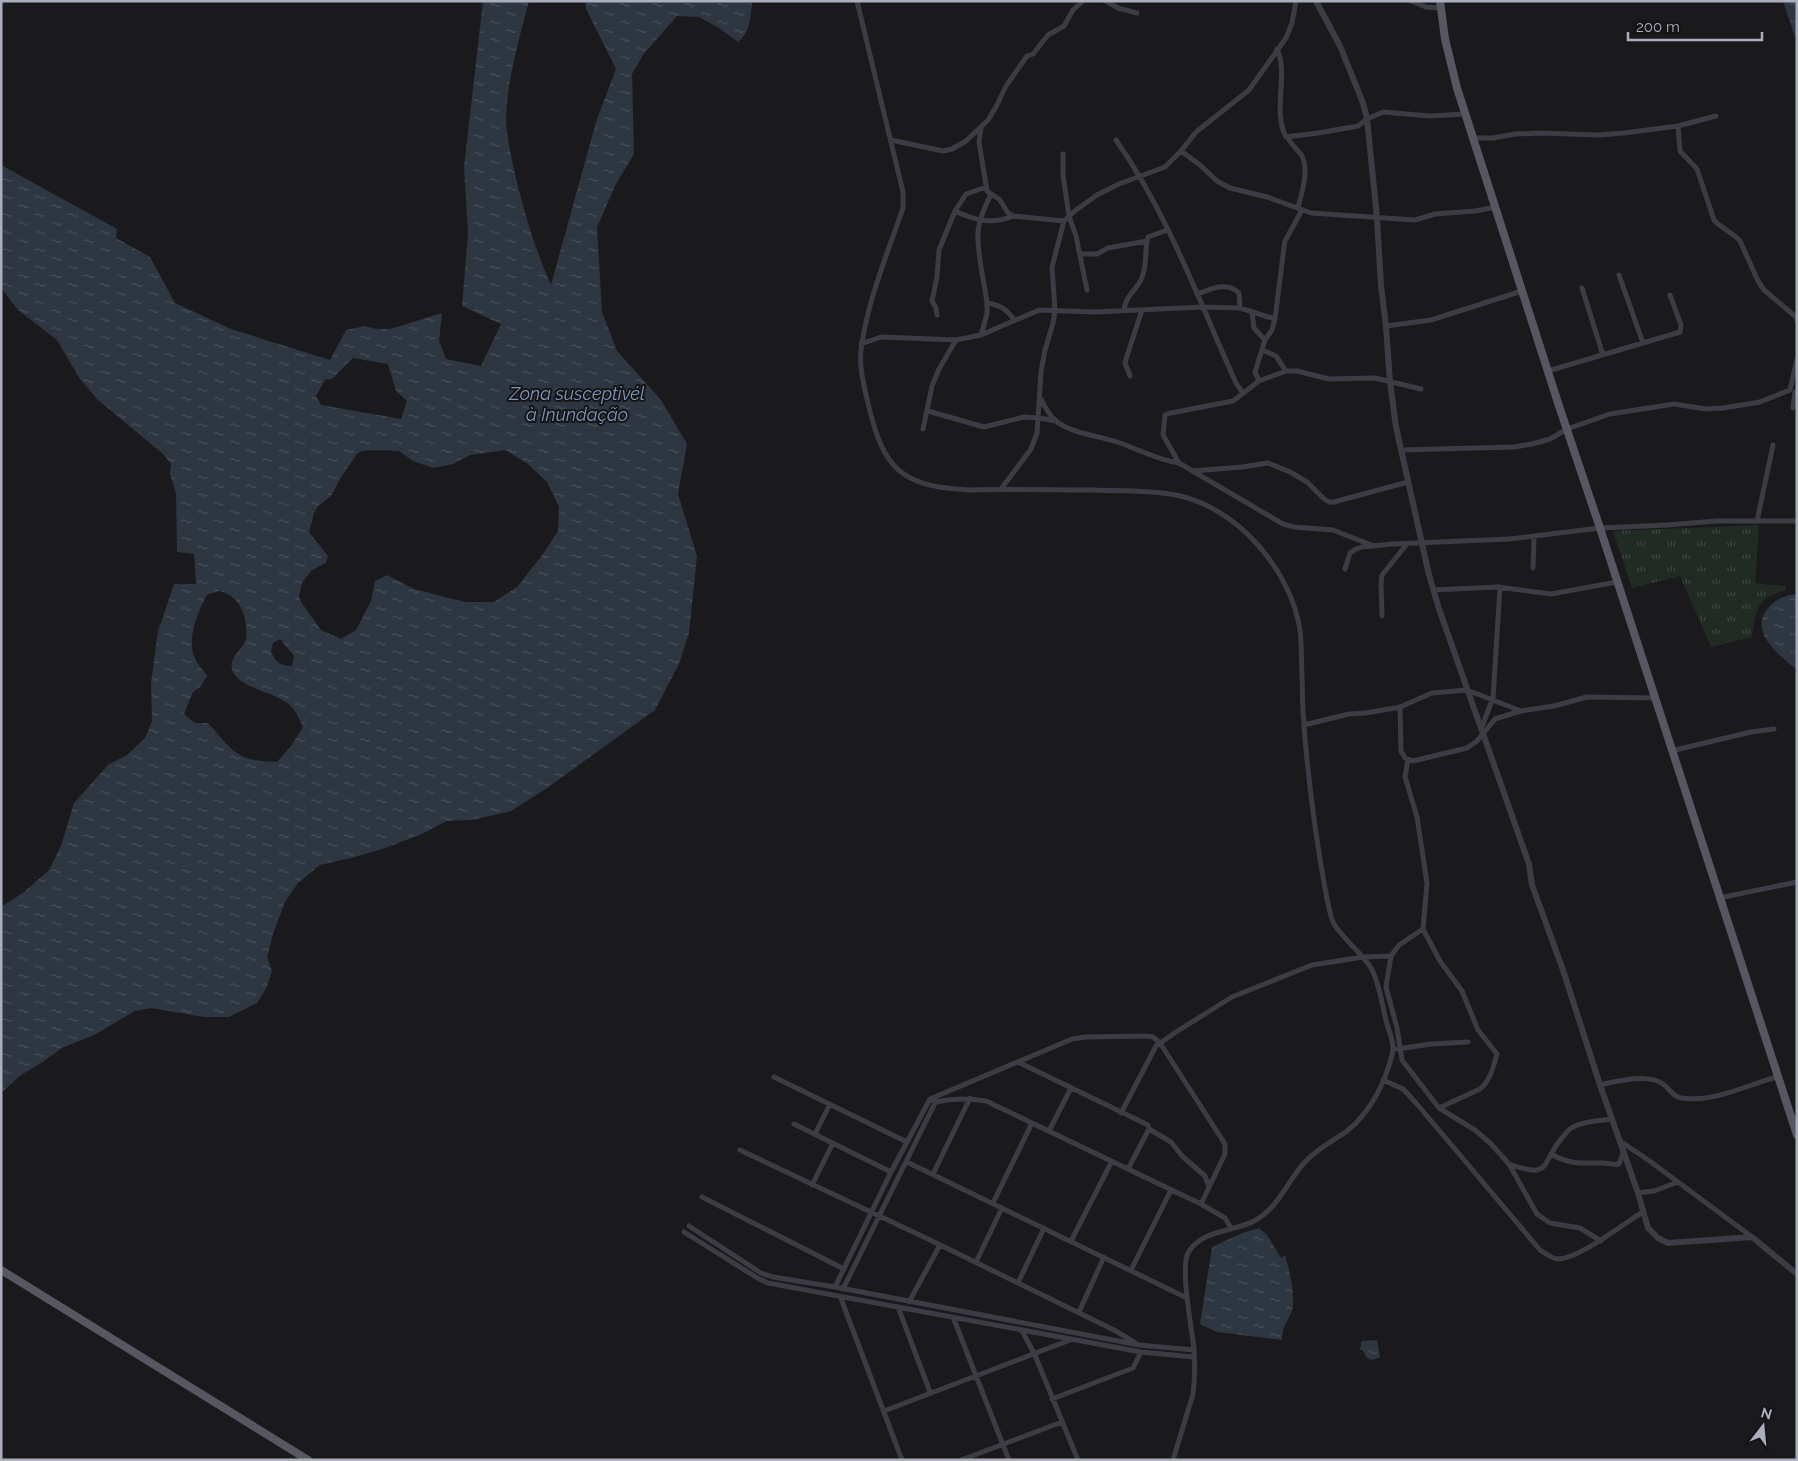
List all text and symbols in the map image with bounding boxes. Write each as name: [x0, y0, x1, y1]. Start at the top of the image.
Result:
scale bar: [1628, 10, 1762, 42]
text: 200 m: [1636, 18, 1680, 36]
water label: Zona susceptivél à Inundação: [508, 383, 645, 425]
north arrow: [1738, 1401, 1788, 1451]
text: N: [1759, 1404, 1774, 1423]

